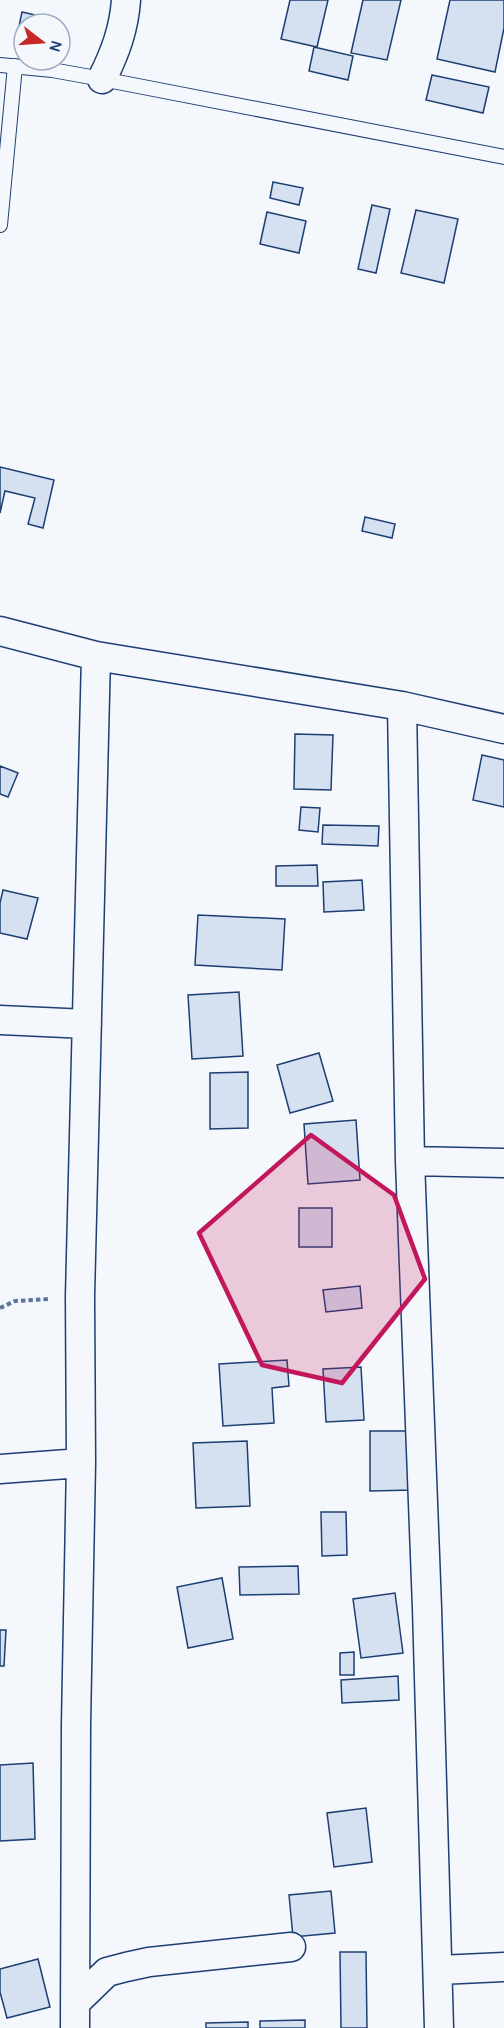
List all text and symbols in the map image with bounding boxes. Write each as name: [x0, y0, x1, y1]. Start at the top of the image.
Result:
north arrow: [12, 12, 72, 72]
text: N: [45, 38, 67, 55]

